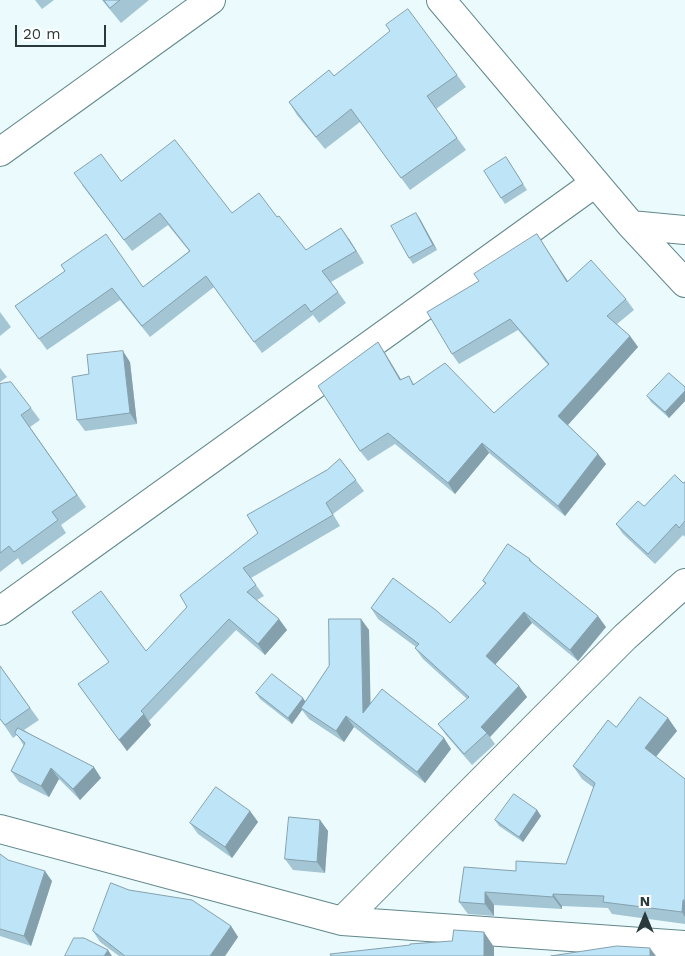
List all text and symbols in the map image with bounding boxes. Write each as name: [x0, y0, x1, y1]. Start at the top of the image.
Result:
scale bar: [18, 15, 109, 47]
text: 20 m: [23, 25, 61, 43]
north arrow: [620, 891, 670, 941]
text: N: [640, 893, 650, 909]

